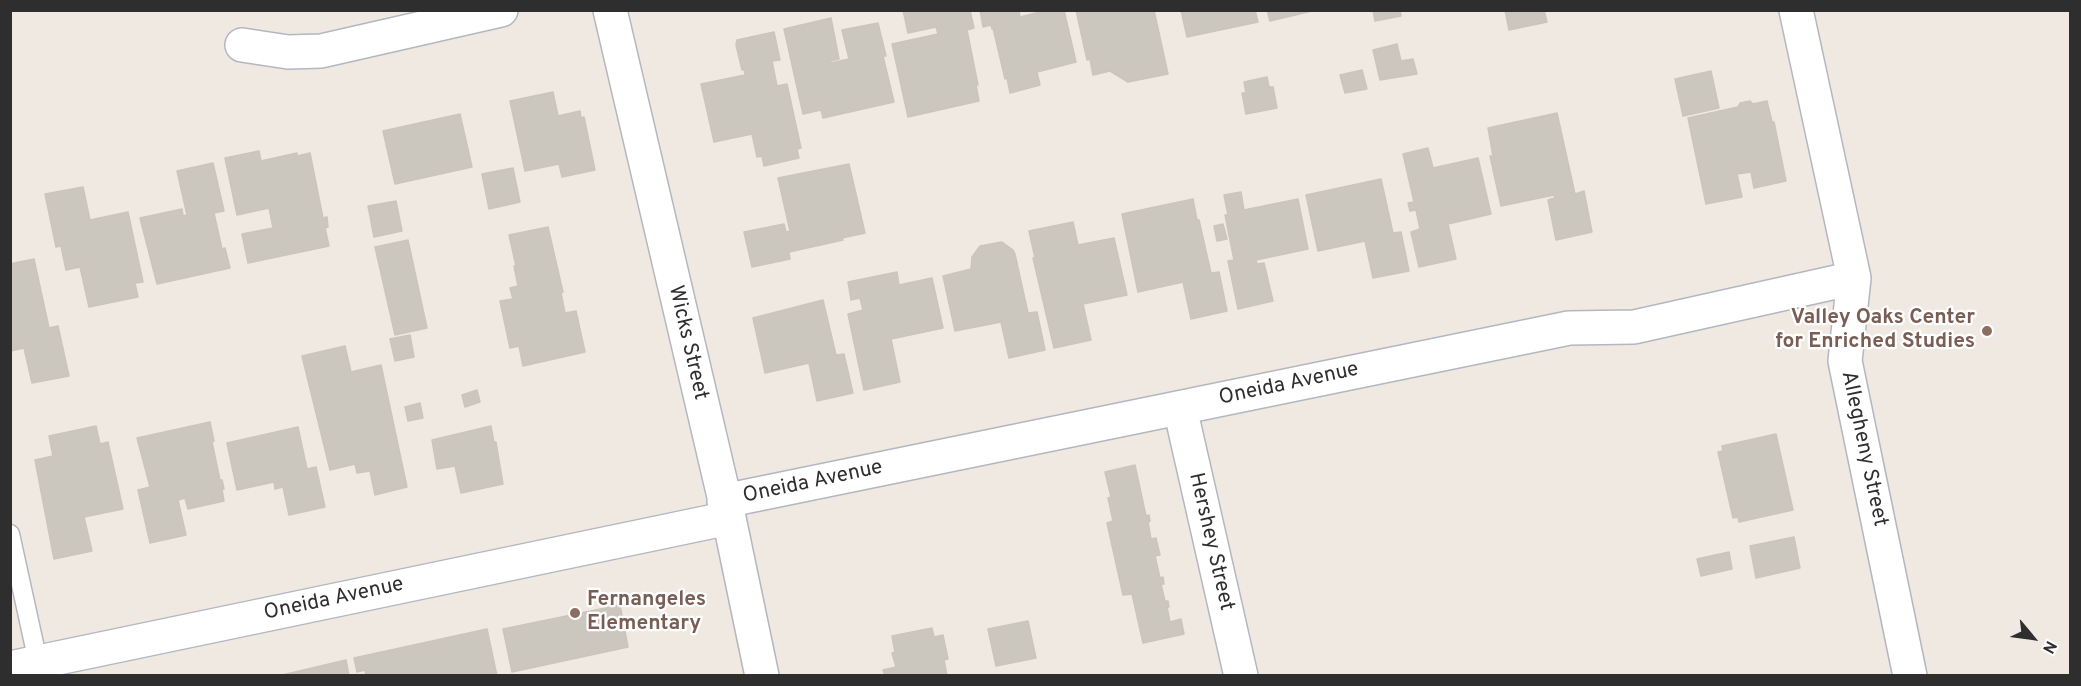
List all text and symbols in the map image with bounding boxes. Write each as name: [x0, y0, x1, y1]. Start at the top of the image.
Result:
street label: Wicks Street: [662, 283, 712, 403]
place label: Valley Oaks Center for Enriched Studies: [1775, 306, 1975, 356]
marker: Valley Oaks Center for Enriched Studies: [1980, 324, 1994, 338]
street label: Oneida Avenue: [1217, 358, 1361, 412]
street label: Allegheny Street: [1834, 369, 1892, 529]
street label: Oneida Avenue: [741, 456, 885, 510]
street label: Hershey Street: [1182, 471, 1238, 613]
street label: Oneida Avenue: [262, 573, 406, 627]
place label: Fernangeles Elementary: [587, 588, 706, 638]
marker: Fernangeles Elementary: [568, 606, 582, 620]
north arrow: [2003, 608, 2063, 668]
text: N: [2037, 637, 2060, 657]

